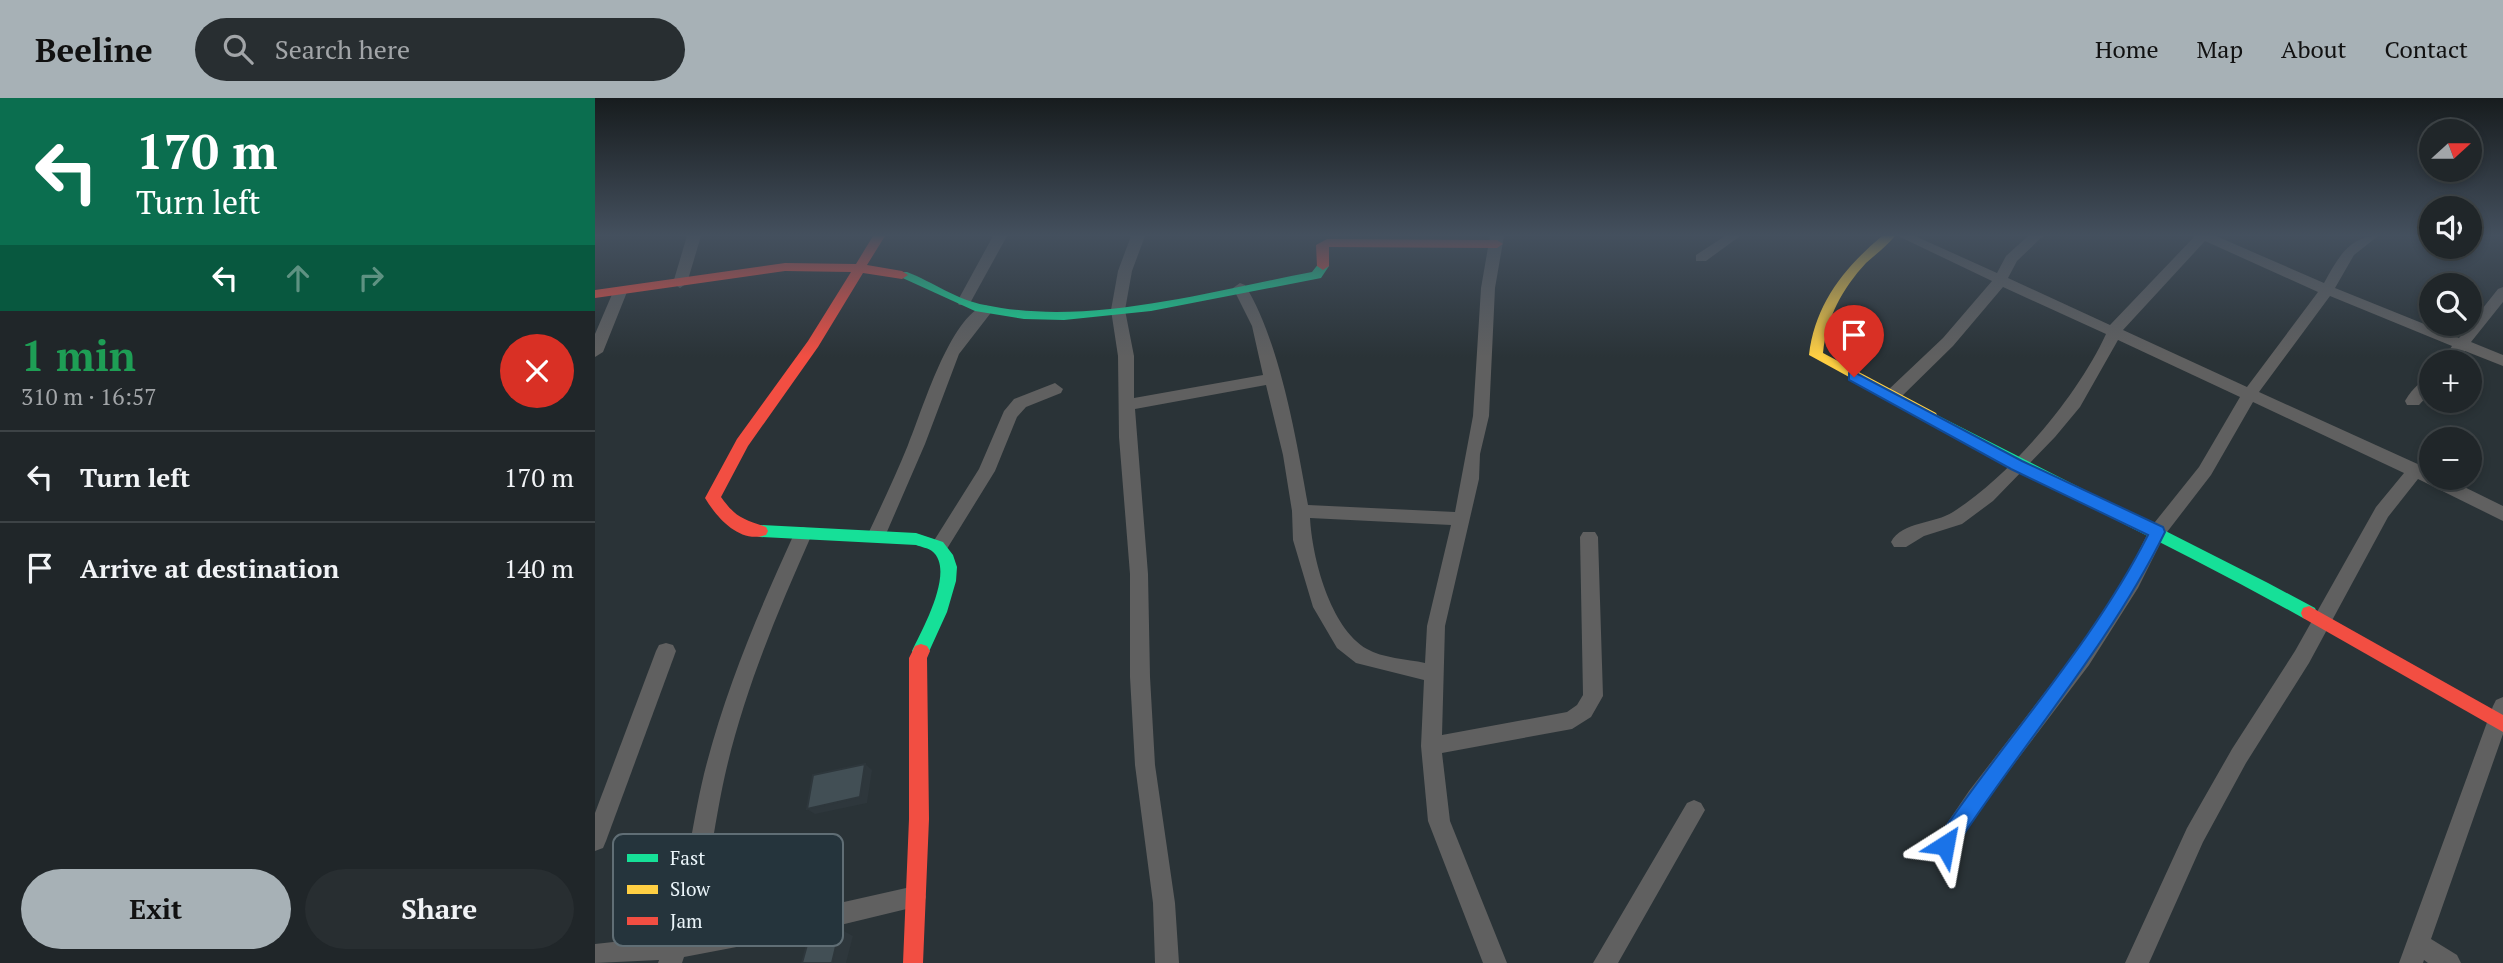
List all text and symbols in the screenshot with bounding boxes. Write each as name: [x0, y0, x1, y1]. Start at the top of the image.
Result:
search box: [195, 18, 685, 81]
text: Beeline: [35, 28, 153, 71]
icon: search: [219, 30, 257, 68]
text: Search here: [275, 32, 410, 66]
text: Home: [2095, 33, 2159, 65]
text: Map: [2197, 33, 2243, 65]
text: About: [2281, 33, 2347, 65]
text: Contact: [2385, 33, 2468, 65]
text: 170 m: [136, 118, 278, 183]
north arrow: [2419, 119, 2481, 182]
map controls: [2419, 119, 2482, 490]
icon: left: [21, 126, 112, 217]
text: Turn left: [136, 181, 260, 223]
button: sound: [2419, 196, 2482, 259]
icon: left: [206, 259, 244, 297]
icon: ahead: [279, 259, 317, 297]
icon: right: [352, 259, 390, 297]
button: search: [2419, 273, 2482, 336]
pin: [1824, 305, 1884, 377]
icon: arrive: [1835, 316, 1873, 354]
text: 1 min: [21, 327, 136, 383]
button: close: [500, 334, 574, 408]
button: +: [2419, 350, 2482, 413]
text: 310 m · 16:57: [21, 381, 156, 412]
button: −: [2419, 427, 2482, 490]
icon: left: [21, 458, 59, 496]
text: Turn left: [80, 460, 190, 494]
text: 170 m: [504, 460, 574, 494]
icon: arrive: [21, 549, 59, 587]
text: Arrive at destination: [80, 551, 339, 585]
text: 140 m: [504, 551, 574, 585]
position arrow: [1908, 808, 1982, 882]
legend: [613, 834, 843, 946]
text: Fast: [670, 845, 705, 870]
button: Exit: [21, 869, 291, 949]
button: Share: [305, 869, 574, 949]
text: Slow: [670, 876, 711, 901]
text: Jam: [670, 908, 703, 933]

